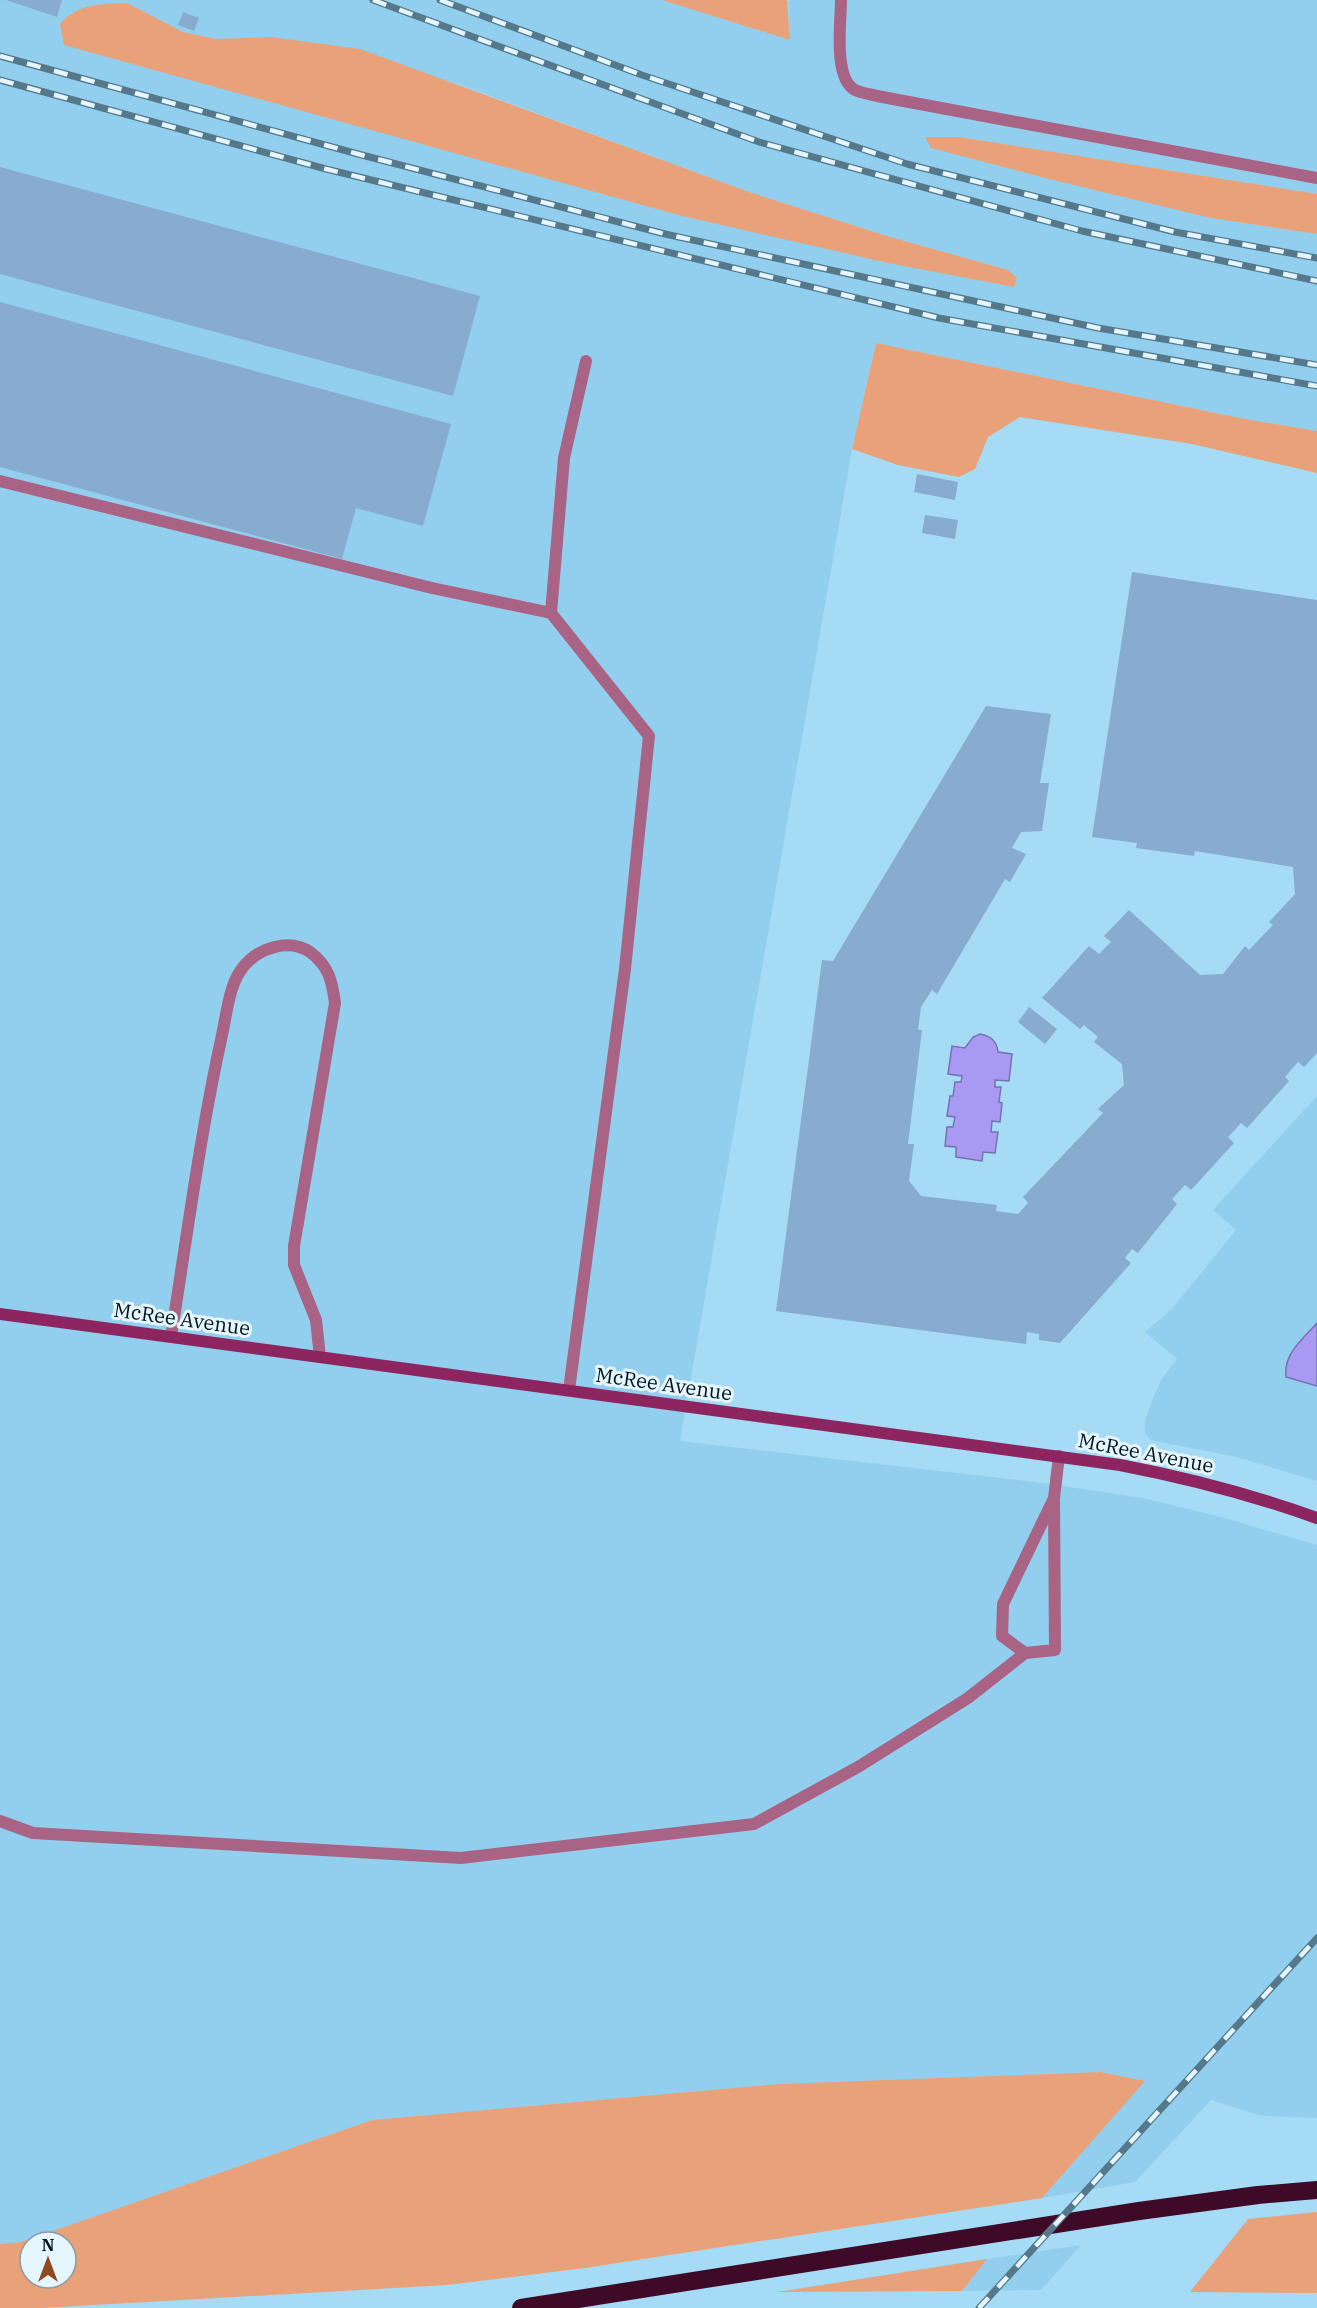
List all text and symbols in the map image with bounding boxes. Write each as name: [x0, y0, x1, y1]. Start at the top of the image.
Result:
street label: McRee Avenue: [112, 1296, 252, 1341]
street label: McRee Avenue: [594, 1361, 734, 1406]
street label: McRee Avenue: [1076, 1426, 1216, 1479]
north arrow: [18, 2230, 78, 2290]
text: N: [42, 2235, 54, 2255]

